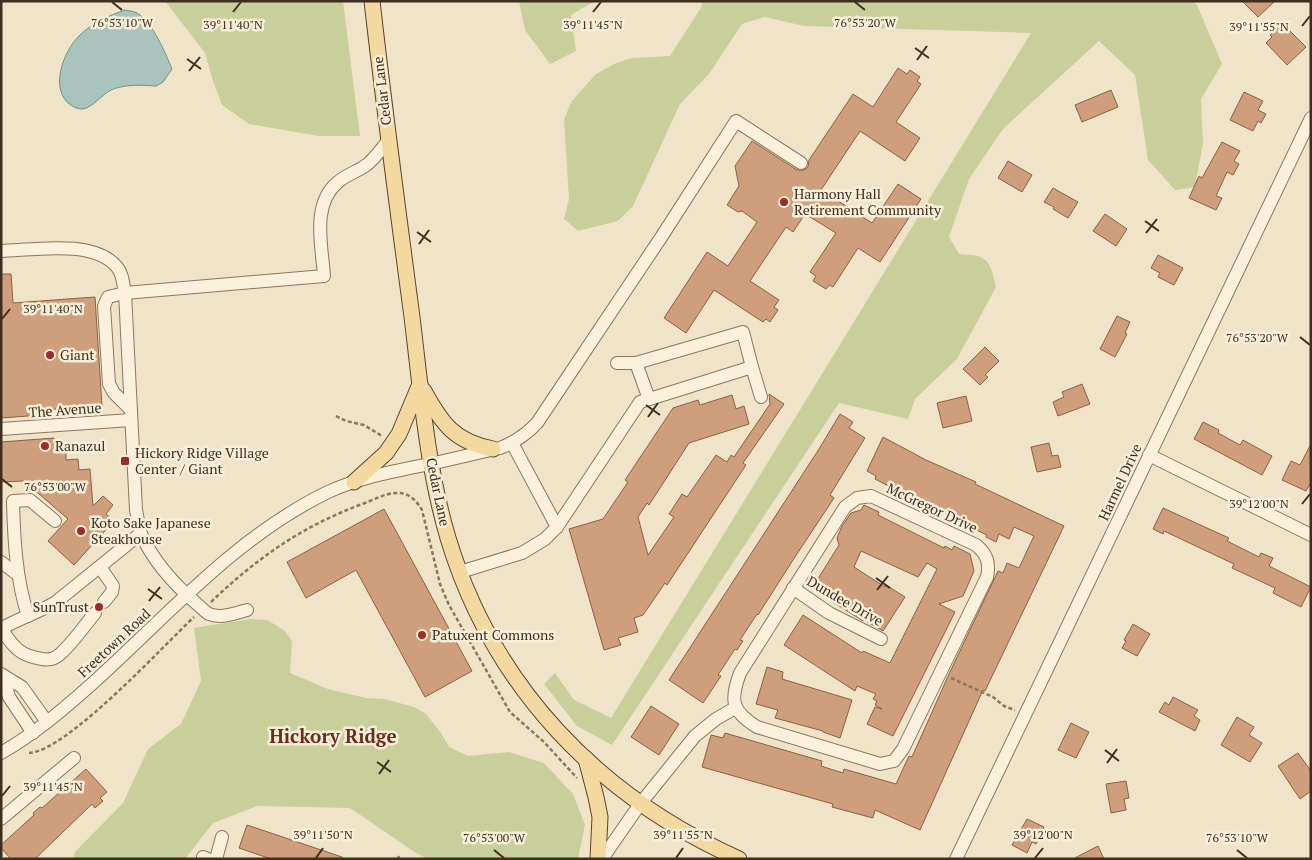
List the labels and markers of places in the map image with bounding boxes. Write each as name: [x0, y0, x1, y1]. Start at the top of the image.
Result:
place label: Harmony Hall Retirement Community: [794, 184, 942, 219]
marker: Harmony Hall Retirement Community: [778, 196, 790, 208]
place label: Giant: [60, 345, 95, 364]
marker: Giant: [44, 349, 56, 361]
place label: Ranazul: [55, 436, 105, 455]
marker: Ranazul: [39, 440, 51, 452]
place label: Hickory Ridge Village Center / Giant: [135, 443, 269, 478]
marker: Hickory Ridge Village Center / Giant: [119, 455, 131, 467]
place label: Koto Sake Japanese Steakhouse: [91, 513, 211, 548]
marker: Koto Sake Japanese Steakhouse: [75, 525, 87, 537]
place label: SunTrust: [33, 597, 90, 616]
marker: SunTrust: [93, 601, 105, 613]
place label: Patuxent Commons: [432, 625, 554, 644]
marker: Patuxent Commons: [416, 629, 428, 641]

